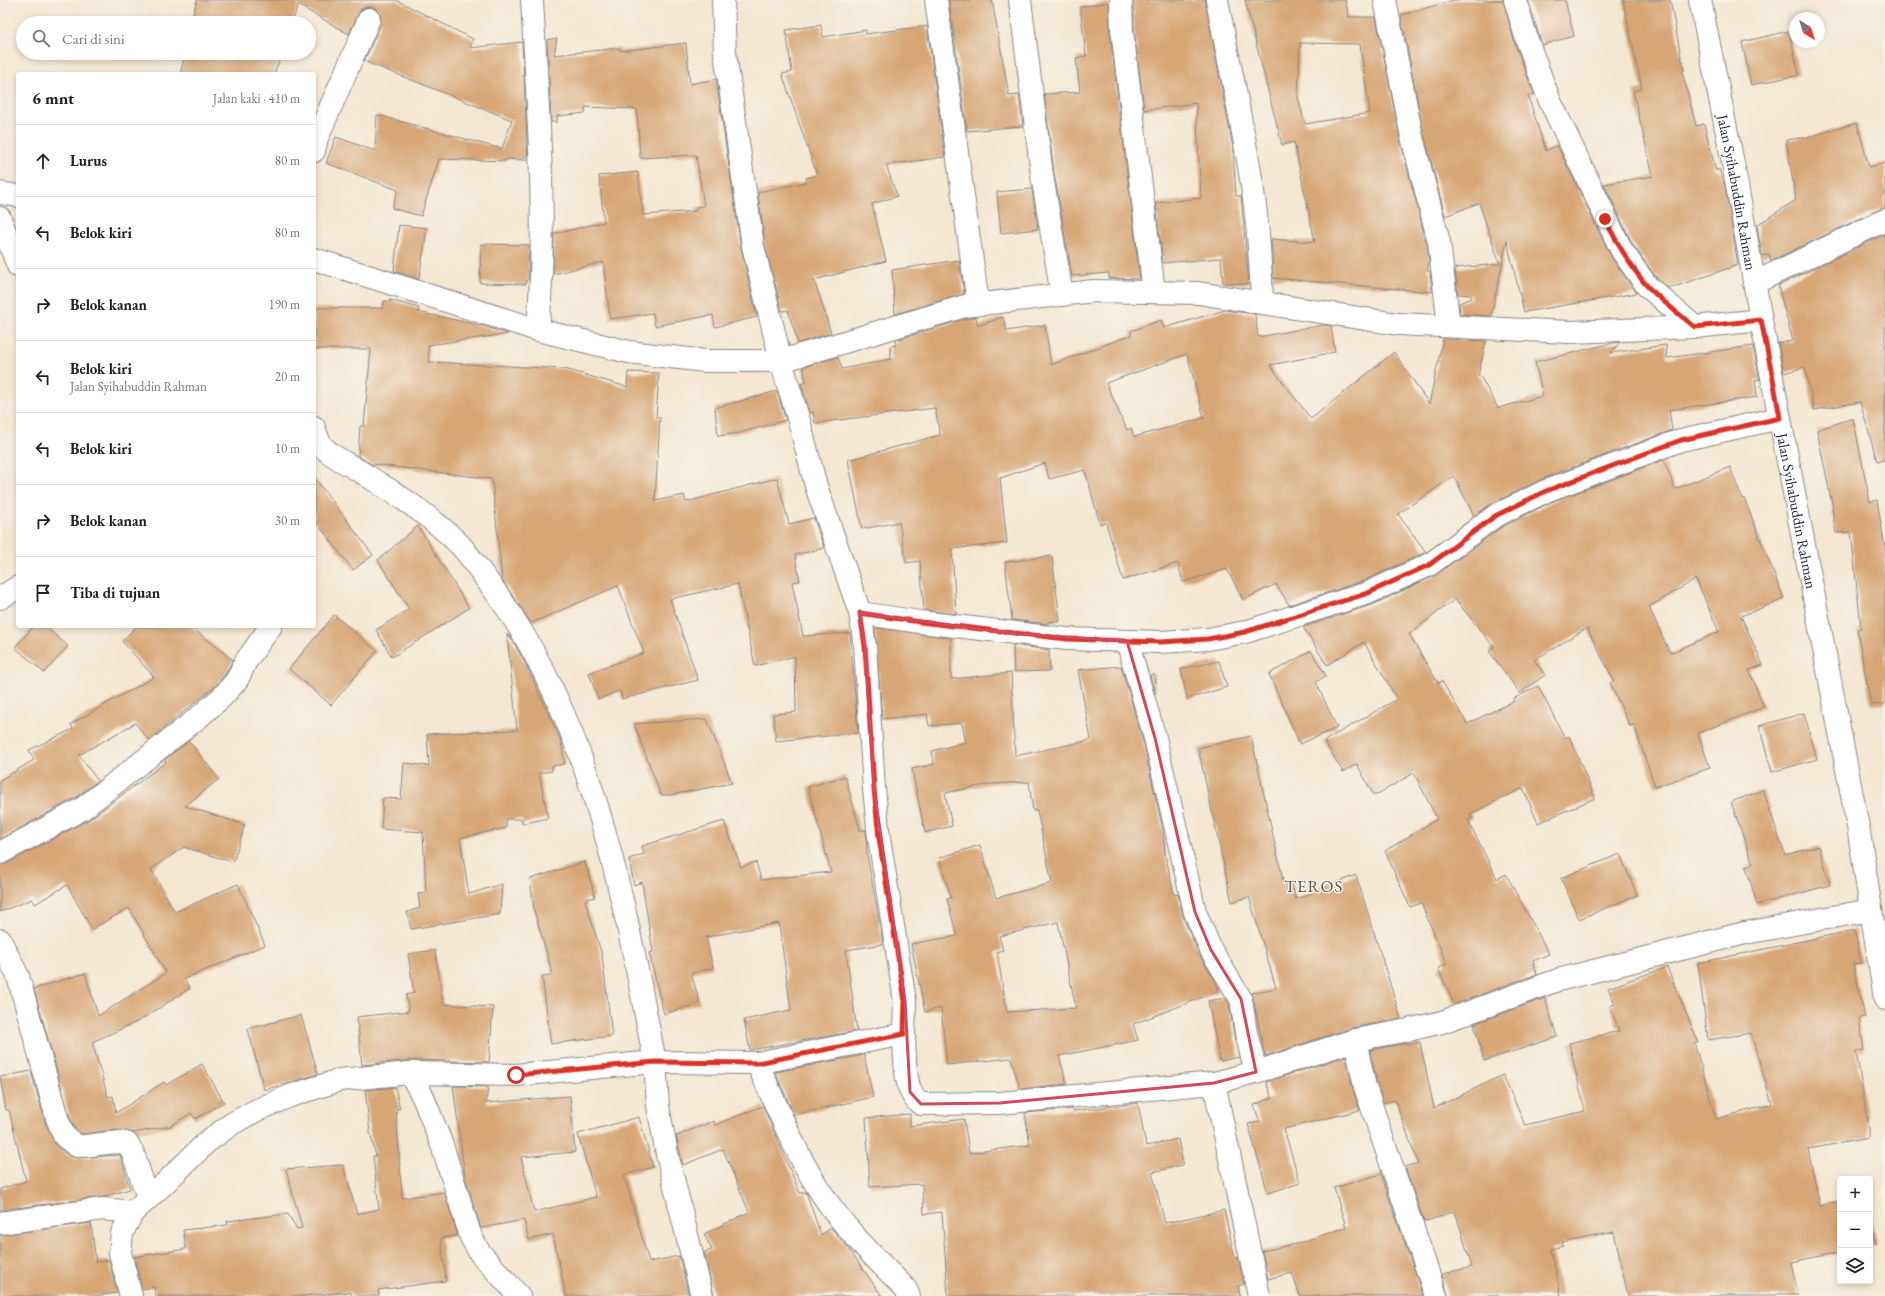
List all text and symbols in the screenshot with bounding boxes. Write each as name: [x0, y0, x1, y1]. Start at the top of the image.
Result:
north arrow: [1789, 12, 1825, 48]
search box: [16, 16, 316, 60]
icon: search: [30, 27, 52, 49]
text: Cari di sini: [62, 29, 125, 48]
text: 6 mnt: [32, 87, 74, 109]
text: Jalan kaki · 410 m: [213, 90, 300, 107]
street label: Jalan Syihabuddin Rahman: [1713, 111, 1761, 272]
icon: ahead: [32, 150, 54, 172]
text: Lurus: [70, 151, 107, 170]
text: 80 m: [275, 152, 300, 169]
route end: [1596, 210, 1614, 228]
icon: left: [32, 222, 54, 244]
text: Belok kiri: [70, 223, 132, 242]
text: 80 m: [275, 224, 300, 241]
icon: right: [32, 294, 54, 316]
text: Belok kanan: [70, 295, 147, 314]
text: 190 m: [269, 296, 300, 313]
text: Belok kiri: [70, 359, 132, 378]
icon: left: [32, 366, 54, 388]
text: 20 m: [275, 368, 300, 385]
text: Jalan Syihabuddin Rahman: [70, 378, 207, 395]
street label: Jalan Syihabuddin Rahman: [1773, 429, 1822, 590]
icon: left: [32, 438, 54, 460]
text: Belok kiri: [70, 439, 132, 458]
text: 10 m: [275, 440, 300, 457]
icon: right: [32, 510, 54, 532]
text: Belok kanan: [70, 511, 147, 530]
text: 30 m: [275, 512, 300, 529]
icon: arrive: [32, 582, 54, 604]
text: Tiba di tujuan: [70, 583, 160, 602]
district label: TEROS: [1285, 875, 1343, 897]
route start: [507, 1066, 525, 1084]
map controls: [1837, 1176, 1873, 1284]
button: +: [1837, 1176, 1873, 1212]
button: −: [1837, 1212, 1873, 1248]
button: layers: [1837, 1248, 1873, 1284]

